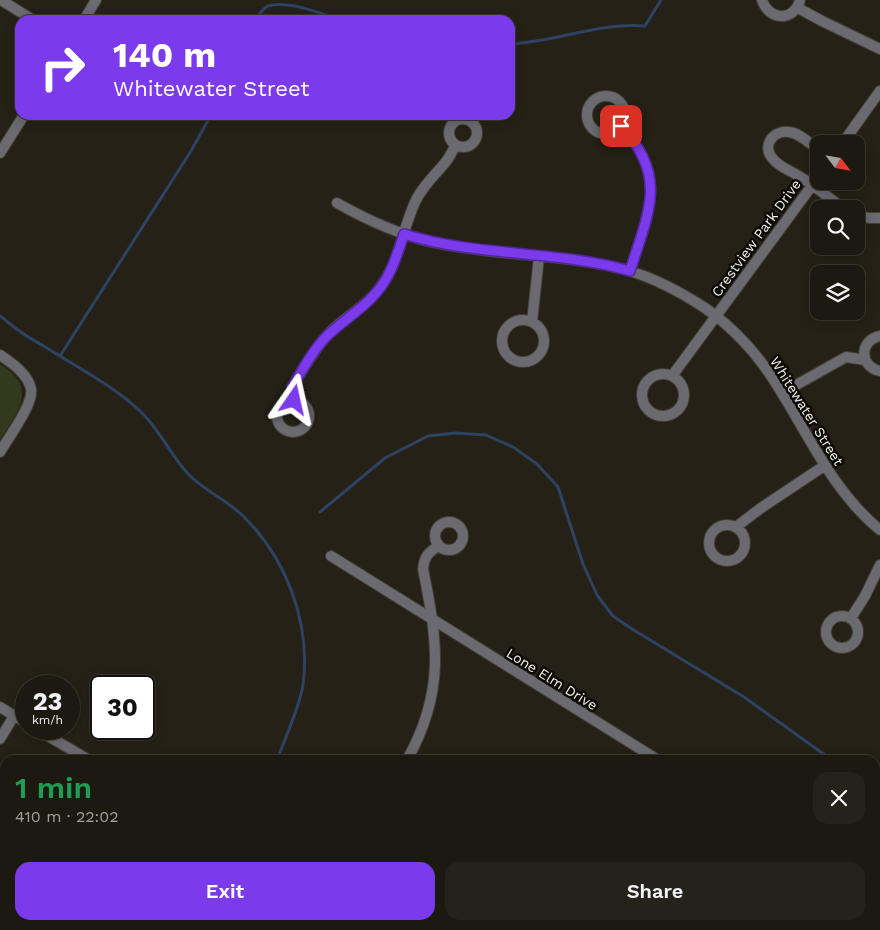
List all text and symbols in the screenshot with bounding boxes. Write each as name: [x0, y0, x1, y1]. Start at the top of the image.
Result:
text: 140 m: [113, 34, 216, 76]
icon: right: [30, 35, 95, 100]
text: Whitewater Street: [113, 76, 310, 101]
pin: [600, 105, 642, 147]
icon: arrive: [607, 112, 635, 140]
north arrow: [810, 135, 865, 190]
map controls: [810, 135, 865, 320]
street label: Crestview Park Drive: [708, 176, 804, 300]
button: search: [810, 200, 865, 255]
button: layers: [810, 265, 865, 320]
street label: Whitewater Street: [767, 354, 847, 468]
position arrow: [267, 373, 319, 425]
street label: Lone Elm Drive: [504, 645, 600, 713]
speed limit sign: 30: [90, 675, 155, 740]
text: 23: [33, 687, 62, 716]
text: km/h: [32, 713, 63, 727]
text: 1 min: [15, 770, 92, 805]
button: close: [813, 772, 865, 824]
text: 410 m · 22:02: [15, 807, 119, 826]
button: Exit: [15, 862, 435, 920]
button: Share: [445, 862, 865, 920]

